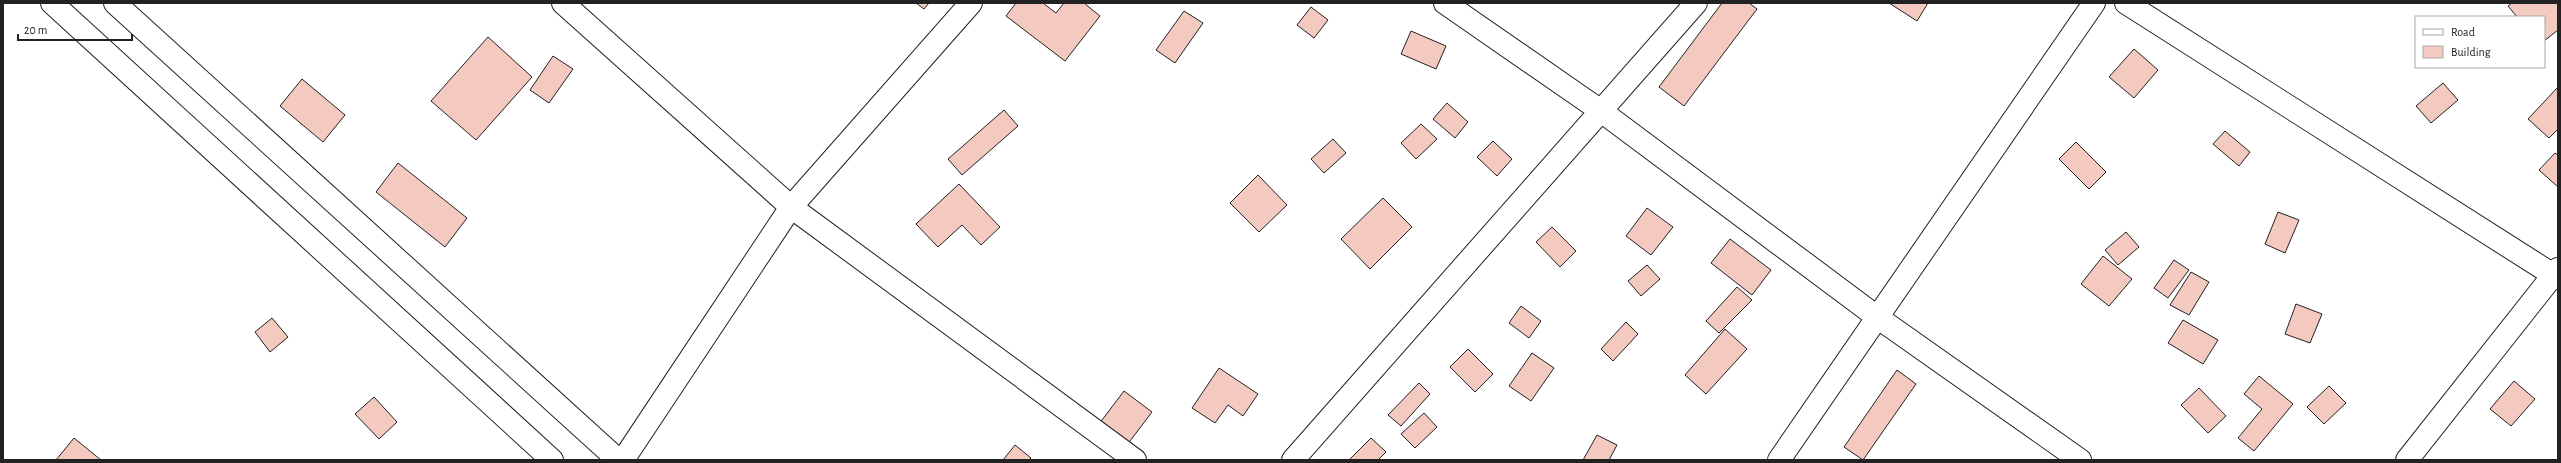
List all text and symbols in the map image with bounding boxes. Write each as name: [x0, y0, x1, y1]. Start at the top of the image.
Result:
scale bar: [18, 16, 132, 42]
legend: [2415, 16, 2545, 68]
text: 20 m: [24, 24, 47, 36]
text: Road: [2451, 26, 2475, 38]
text: Building: [2451, 46, 2491, 58]

